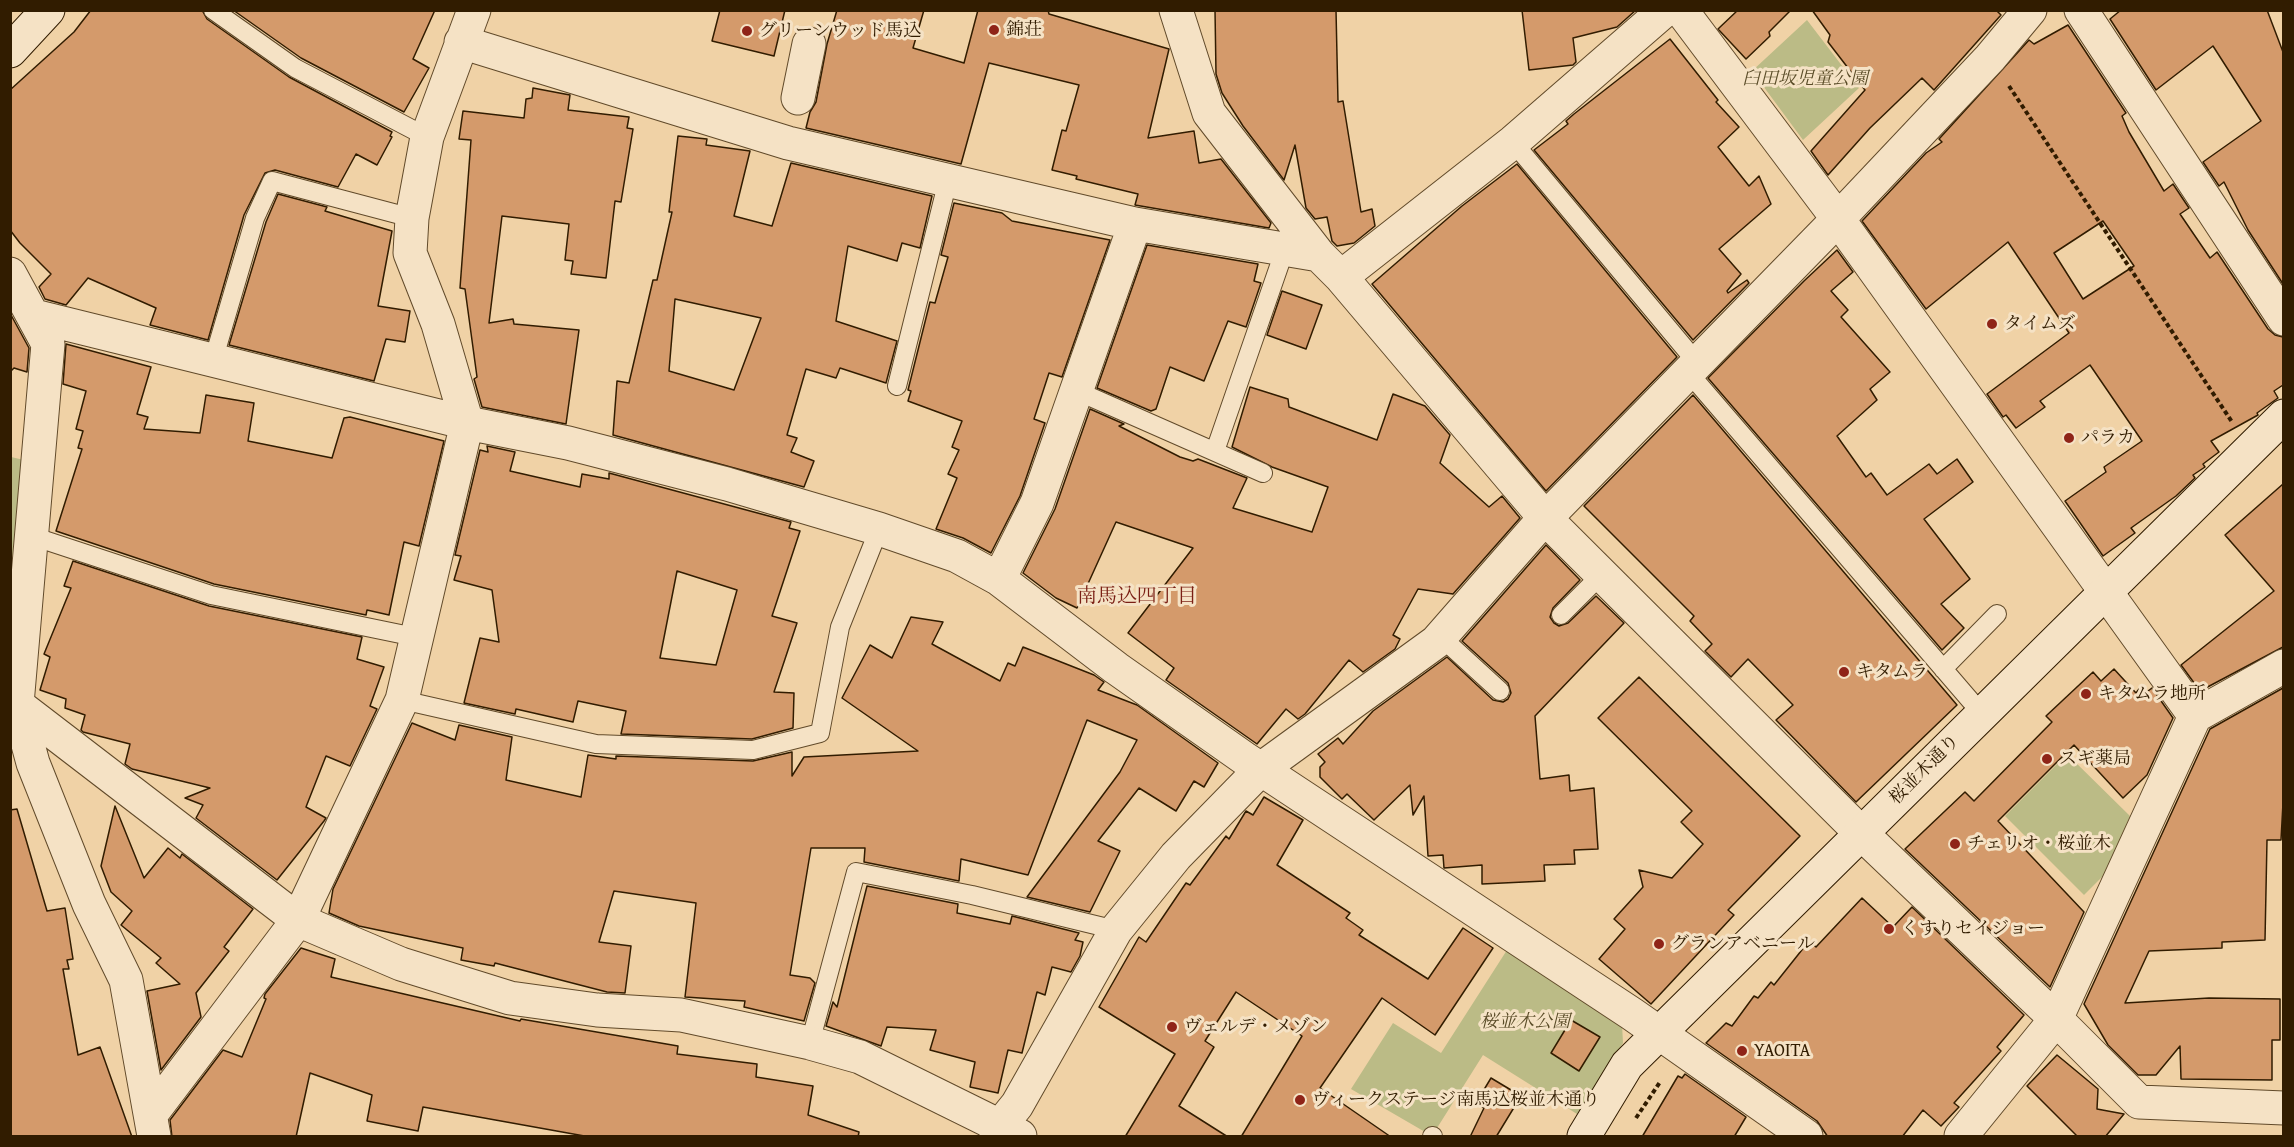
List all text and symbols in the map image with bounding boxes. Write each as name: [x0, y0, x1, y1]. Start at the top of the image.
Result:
place label: 錦荘: [1006, 19, 1042, 41]
place label: グリーンウッド馬込: [759, 20, 921, 42]
marker: 錦荘: [987, 23, 1001, 37]
marker: グリーンウッド馬込: [740, 24, 754, 38]
park label: 臼田坂児童公園: [1742, 68, 1868, 90]
place label: タイムズ: [2004, 313, 2076, 335]
marker: タイムズ: [1985, 317, 1999, 331]
place label: パラカ: [2081, 427, 2135, 449]
marker: パラカ: [2062, 431, 2076, 445]
district label: 南馬込四丁目: [1077, 585, 1197, 609]
place label: キタムラ: [1856, 661, 1928, 683]
marker: キタムラ: [1837, 665, 1851, 679]
place label: キタムラ地所: [2098, 683, 2206, 705]
marker: キタムラ地所: [2079, 687, 2093, 701]
street label: 桜並木通り: [1886, 731, 1964, 809]
place label: スギ薬局: [2059, 748, 2131, 770]
marker: スギ薬局: [2040, 752, 2054, 766]
place label: チェリオ・桜並木: [1967, 833, 2111, 855]
marker: チェリオ・桜並木: [1948, 837, 1962, 851]
place label: くすりセイジョー: [1901, 918, 2045, 940]
marker: くすりセイジョー: [1882, 922, 1896, 936]
place label: グランアベニール: [1671, 933, 1815, 955]
marker: グランアベニール: [1652, 937, 1666, 951]
park label: 桜並木公園: [1480, 1011, 1570, 1033]
place label: ヴェルデ・メゾン: [1184, 1016, 1328, 1038]
marker: ヴェルデ・メゾン: [1165, 1020, 1179, 1034]
place label: YAOITA: [1754, 1040, 1810, 1062]
marker: YAOITA: [1735, 1044, 1749, 1058]
place label: ヴィークステージ南馬込桜並木通り: [1312, 1089, 1600, 1111]
marker: ヴィークステージ南馬込桜並木通り: [1293, 1093, 1307, 1107]

